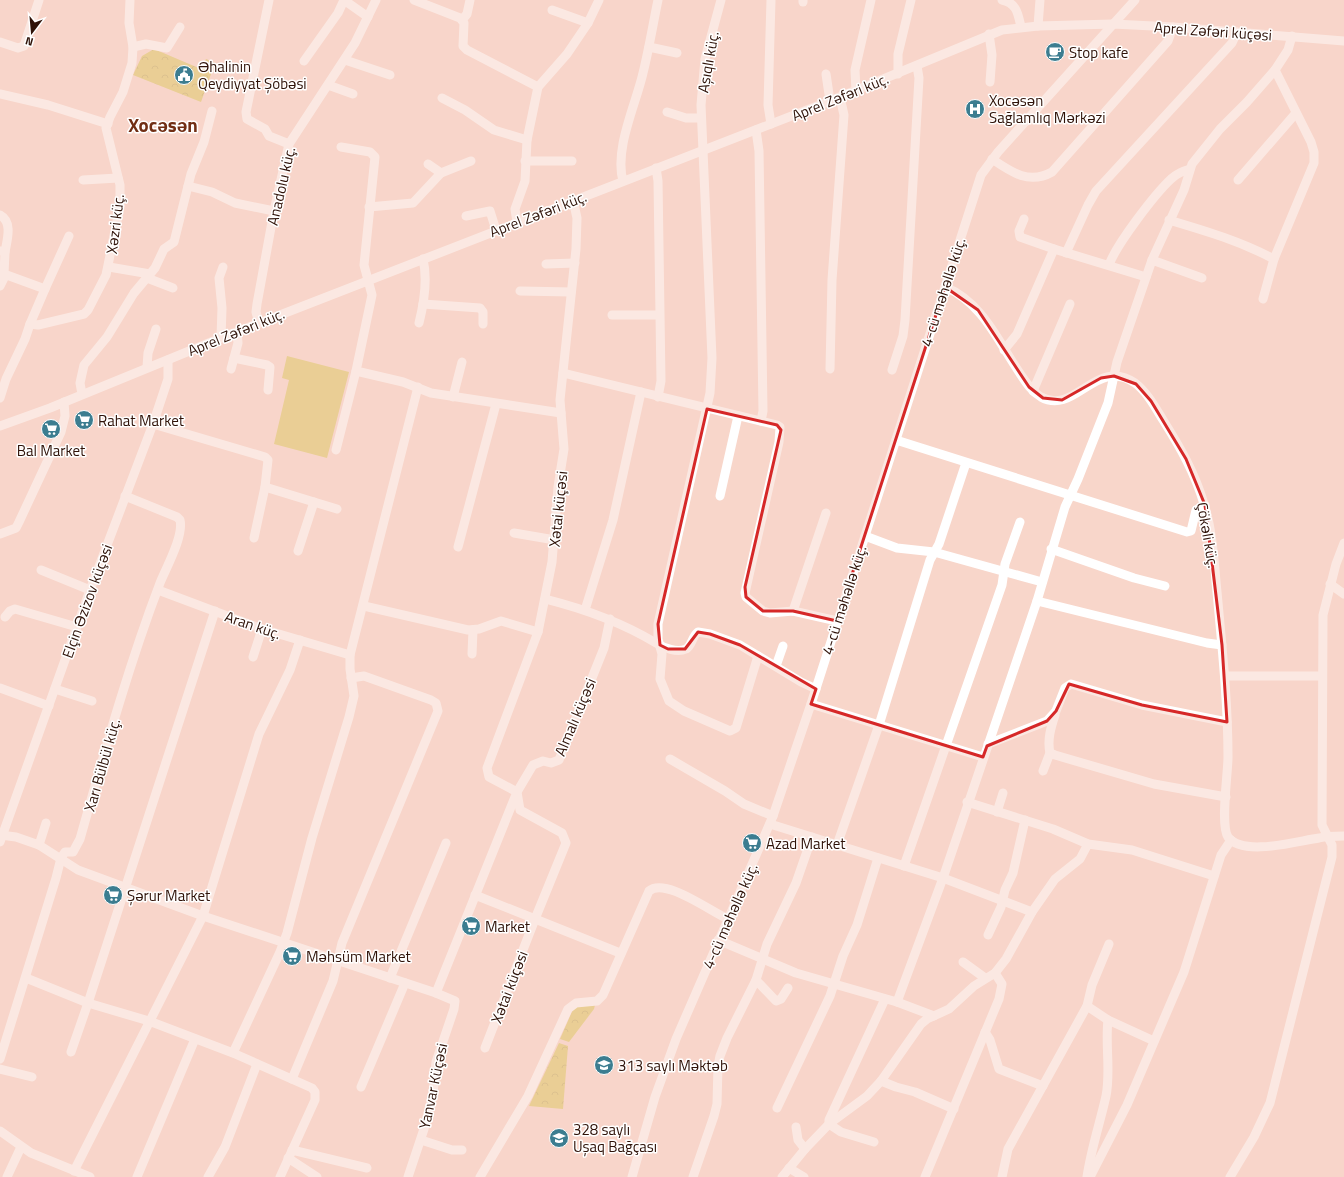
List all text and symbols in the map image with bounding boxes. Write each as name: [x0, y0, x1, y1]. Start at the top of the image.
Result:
north arrow: [12, 12, 52, 52]
street label: Aprel Zəfəri küçəsi: [1153, 15, 1273, 47]
street label: Aşıqlı küç.: [691, 29, 725, 95]
text: N: [23, 33, 35, 50]
cafe icon: Stop kafe: [1044, 41, 1066, 63]
place label: Stop kafe: [1069, 41, 1128, 64]
place label: Əhalinin Qeydiyyat Şöbəsi: [198, 55, 307, 95]
public building icon: Əhalinin Qeydiyyat Şöbəsi: [173, 64, 195, 86]
street label: Aprel Zəfəri küç.: [788, 67, 892, 127]
place label: Xocəsən Sağlamlıq Mərkəzi: [989, 89, 1106, 129]
hospital icon: Xocəsən Sağlamlıq Mərkəzi: [964, 98, 986, 120]
district label: Xocəsən: [128, 110, 198, 139]
street label: Anadolu küç.: [261, 144, 301, 228]
street label: Aprel Zəfəri küç.: [486, 185, 590, 243]
street label: Xəzri küç.: [100, 193, 130, 255]
street label: 4-cü məhəllə küç.: [915, 234, 971, 350]
street label: Aprel Zəfəri küç.: [184, 302, 288, 362]
supermarket icon: Rahat Market: [73, 409, 95, 431]
place label: Rahat Market: [98, 409, 185, 432]
supermarket icon: Bal Market: [40, 418, 62, 440]
place label: Bal Market: [17, 439, 86, 462]
street label: Xətai küçəsi: [543, 470, 573, 548]
street label: Çökəli küç.: [1191, 500, 1225, 570]
street label: Elçin Əzizov küçəsi: [56, 541, 118, 661]
street label: 4-cü məhəllə küç.: [816, 542, 872, 658]
street label: Aran küç.: [222, 605, 284, 645]
street label: Almalı küçəsi: [548, 674, 602, 760]
street label: Xarı Bülbül küç.: [78, 716, 126, 814]
supermarket icon: Azad Market: [741, 832, 763, 854]
place label: Azad Market: [766, 832, 846, 855]
street label: 4-cü məhəllə küç.: [696, 859, 764, 973]
supermarket icon: Şərur Market: [102, 884, 124, 906]
place label: Şərur Market: [127, 884, 211, 907]
supermarket icon: Market: [460, 915, 482, 937]
place label: Market: [485, 915, 531, 938]
supermarket icon: Məhsüm Market: [281, 945, 303, 967]
place label: Məhsüm Market: [306, 945, 412, 968]
street label: Xətai küçəsi: [485, 947, 533, 1027]
street label: Yanvar Küçəsi: [413, 1041, 453, 1131]
school or university icon: 313 saylı Məktəb: [593, 1054, 615, 1076]
place label: 313 saylı Məktəb: [618, 1054, 728, 1077]
place label: 328 saylı Uşaq Bağçası: [573, 1118, 657, 1158]
school or university icon: 328 saylı Uşaq Bağçası: [548, 1127, 570, 1149]

